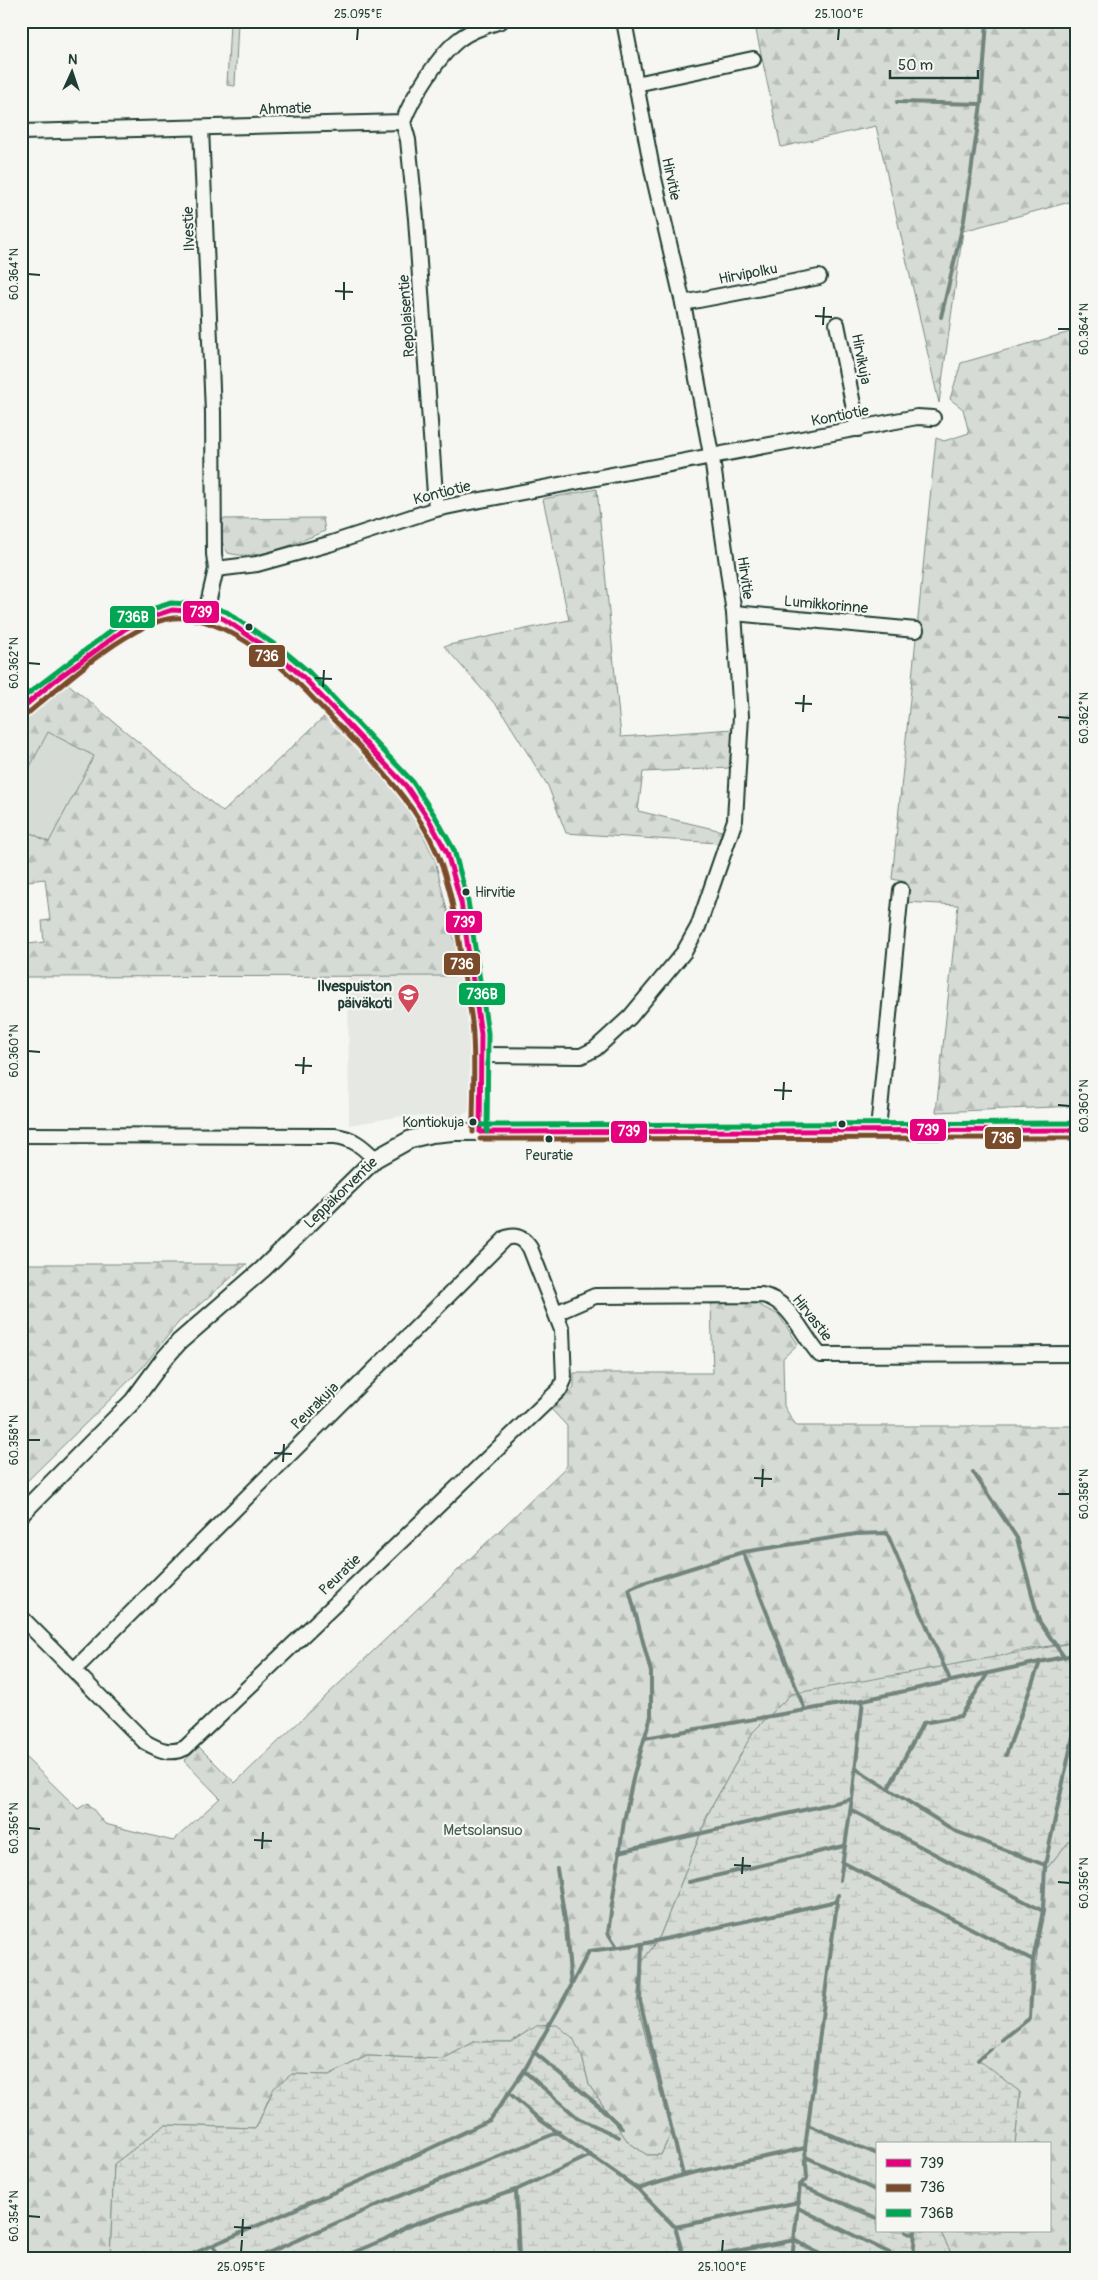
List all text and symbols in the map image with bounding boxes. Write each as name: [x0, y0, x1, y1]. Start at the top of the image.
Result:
text: 25.095°E: [334, 7, 382, 22]
text: 25.100°E: [815, 7, 863, 22]
north arrow: [48, 48, 98, 98]
scale bar: [890, 48, 978, 80]
text: N: [67, 51, 78, 68]
text: 50 m: [898, 56, 933, 75]
street label: Ahmatie: [258, 99, 312, 119]
street label: Hirvitie: [657, 156, 685, 203]
street label: Ilvestie: [179, 206, 199, 252]
text: 60.364°N: [7, 248, 22, 300]
street label: Hirvipolku: [717, 259, 779, 289]
street label: Repolaisentie: [395, 273, 419, 358]
text: 60.364°N: [1077, 303, 1092, 355]
street label: Hirvikuja: [847, 332, 875, 386]
street label: Kontiotie: [810, 401, 871, 431]
street label: Kontiotie: [411, 477, 473, 509]
street label: Hirvitie: [733, 555, 757, 601]
street label: Lumikkorinne: [783, 592, 869, 618]
line badge: 739: [182, 600, 220, 624]
text: 739: [190, 604, 212, 621]
line badge: 736B: [109, 605, 156, 629]
text: 736B: [117, 609, 149, 626]
unlabelled marker: [244, 622, 254, 632]
text: 60.362°N: [7, 637, 22, 689]
line badge: 736: [248, 644, 286, 668]
text: 736: [255, 648, 279, 665]
text: 60.362°N: [1077, 692, 1092, 744]
place label: Hirvitie: [475, 884, 515, 901]
marker: Hirvitie: [461, 887, 471, 897]
line badge: 739: [445, 910, 483, 934]
text: 739: [453, 914, 475, 931]
line badge: 736: [443, 952, 481, 976]
text: 736: [450, 956, 474, 973]
place label: Ilvespuiston päiväkoti: [317, 977, 393, 1013]
line badge: 736B: [458, 982, 506, 1006]
school or university icon: Ilvespuiston päiväkoti: [396, 983, 420, 1014]
text: 736B: [466, 986, 498, 1003]
text: 60.360°N: [7, 1024, 22, 1078]
text: 60.360°N: [1077, 1079, 1092, 1133]
place label: Kontiokuja: [402, 1114, 464, 1131]
marker: Kontiokuja: [468, 1117, 478, 1127]
line badge: 739: [909, 1118, 947, 1142]
unlabelled marker: [837, 1119, 847, 1129]
line badge: 739: [610, 1120, 648, 1144]
text: 739: [917, 1122, 939, 1139]
text: 739: [618, 1123, 640, 1140]
line badge: 736: [984, 1126, 1022, 1150]
text: 736: [991, 1130, 1015, 1147]
marker: Peuratie: [544, 1134, 554, 1144]
place label: Peuratie: [525, 1147, 573, 1164]
street label: Leppäkorventie: [300, 1153, 382, 1233]
street label: Hirvastie: [788, 1291, 836, 1346]
street label: Peurakuja: [287, 1378, 343, 1434]
text: 60.358°N: [7, 1415, 22, 1465]
text: 60.358°N: [1077, 1469, 1092, 1519]
street label: Peuratie: [315, 1550, 365, 1600]
text: 60.356°N: [7, 1802, 22, 1854]
park label: Metsolansuo: [443, 1821, 523, 1840]
text: 60.356°N: [1077, 1857, 1092, 1909]
legend: [876, 2142, 1050, 2232]
text: 739: [920, 2154, 944, 2173]
text: 736: [920, 2178, 945, 2197]
text: 60.354°N: [7, 2190, 22, 2242]
text: 736B: [920, 2204, 954, 2223]
text: 25.095°E: [217, 2260, 265, 2275]
text: 25.100°E: [698, 2260, 746, 2275]

